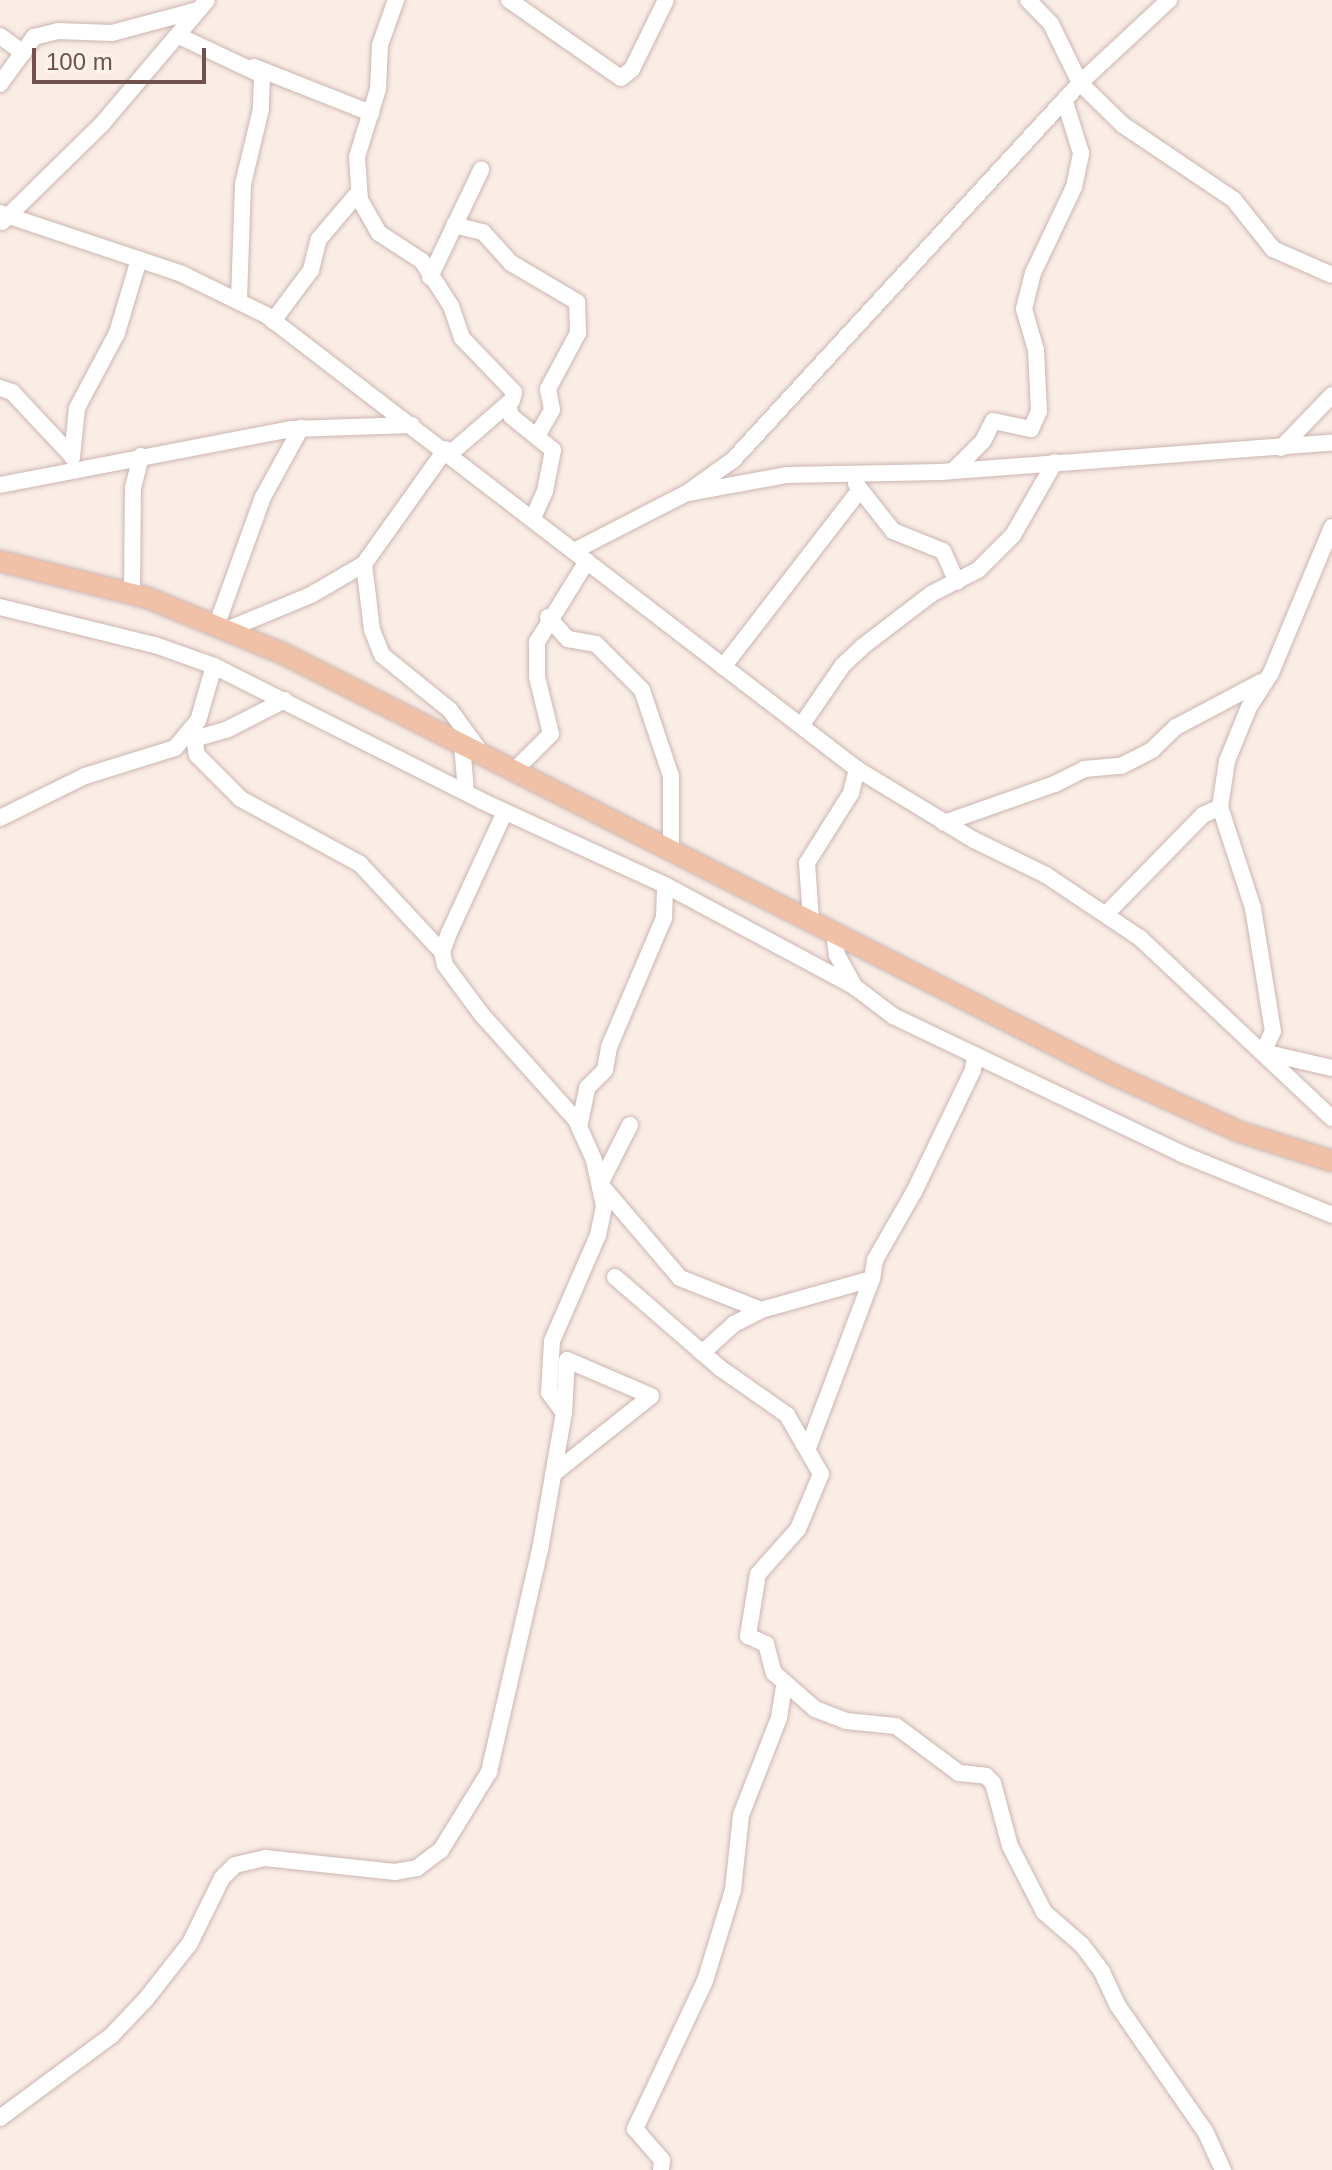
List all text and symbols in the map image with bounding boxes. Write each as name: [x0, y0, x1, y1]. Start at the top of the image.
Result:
scale bar: [36, 32, 210, 82]
text: 100 m: [46, 48, 113, 75]

